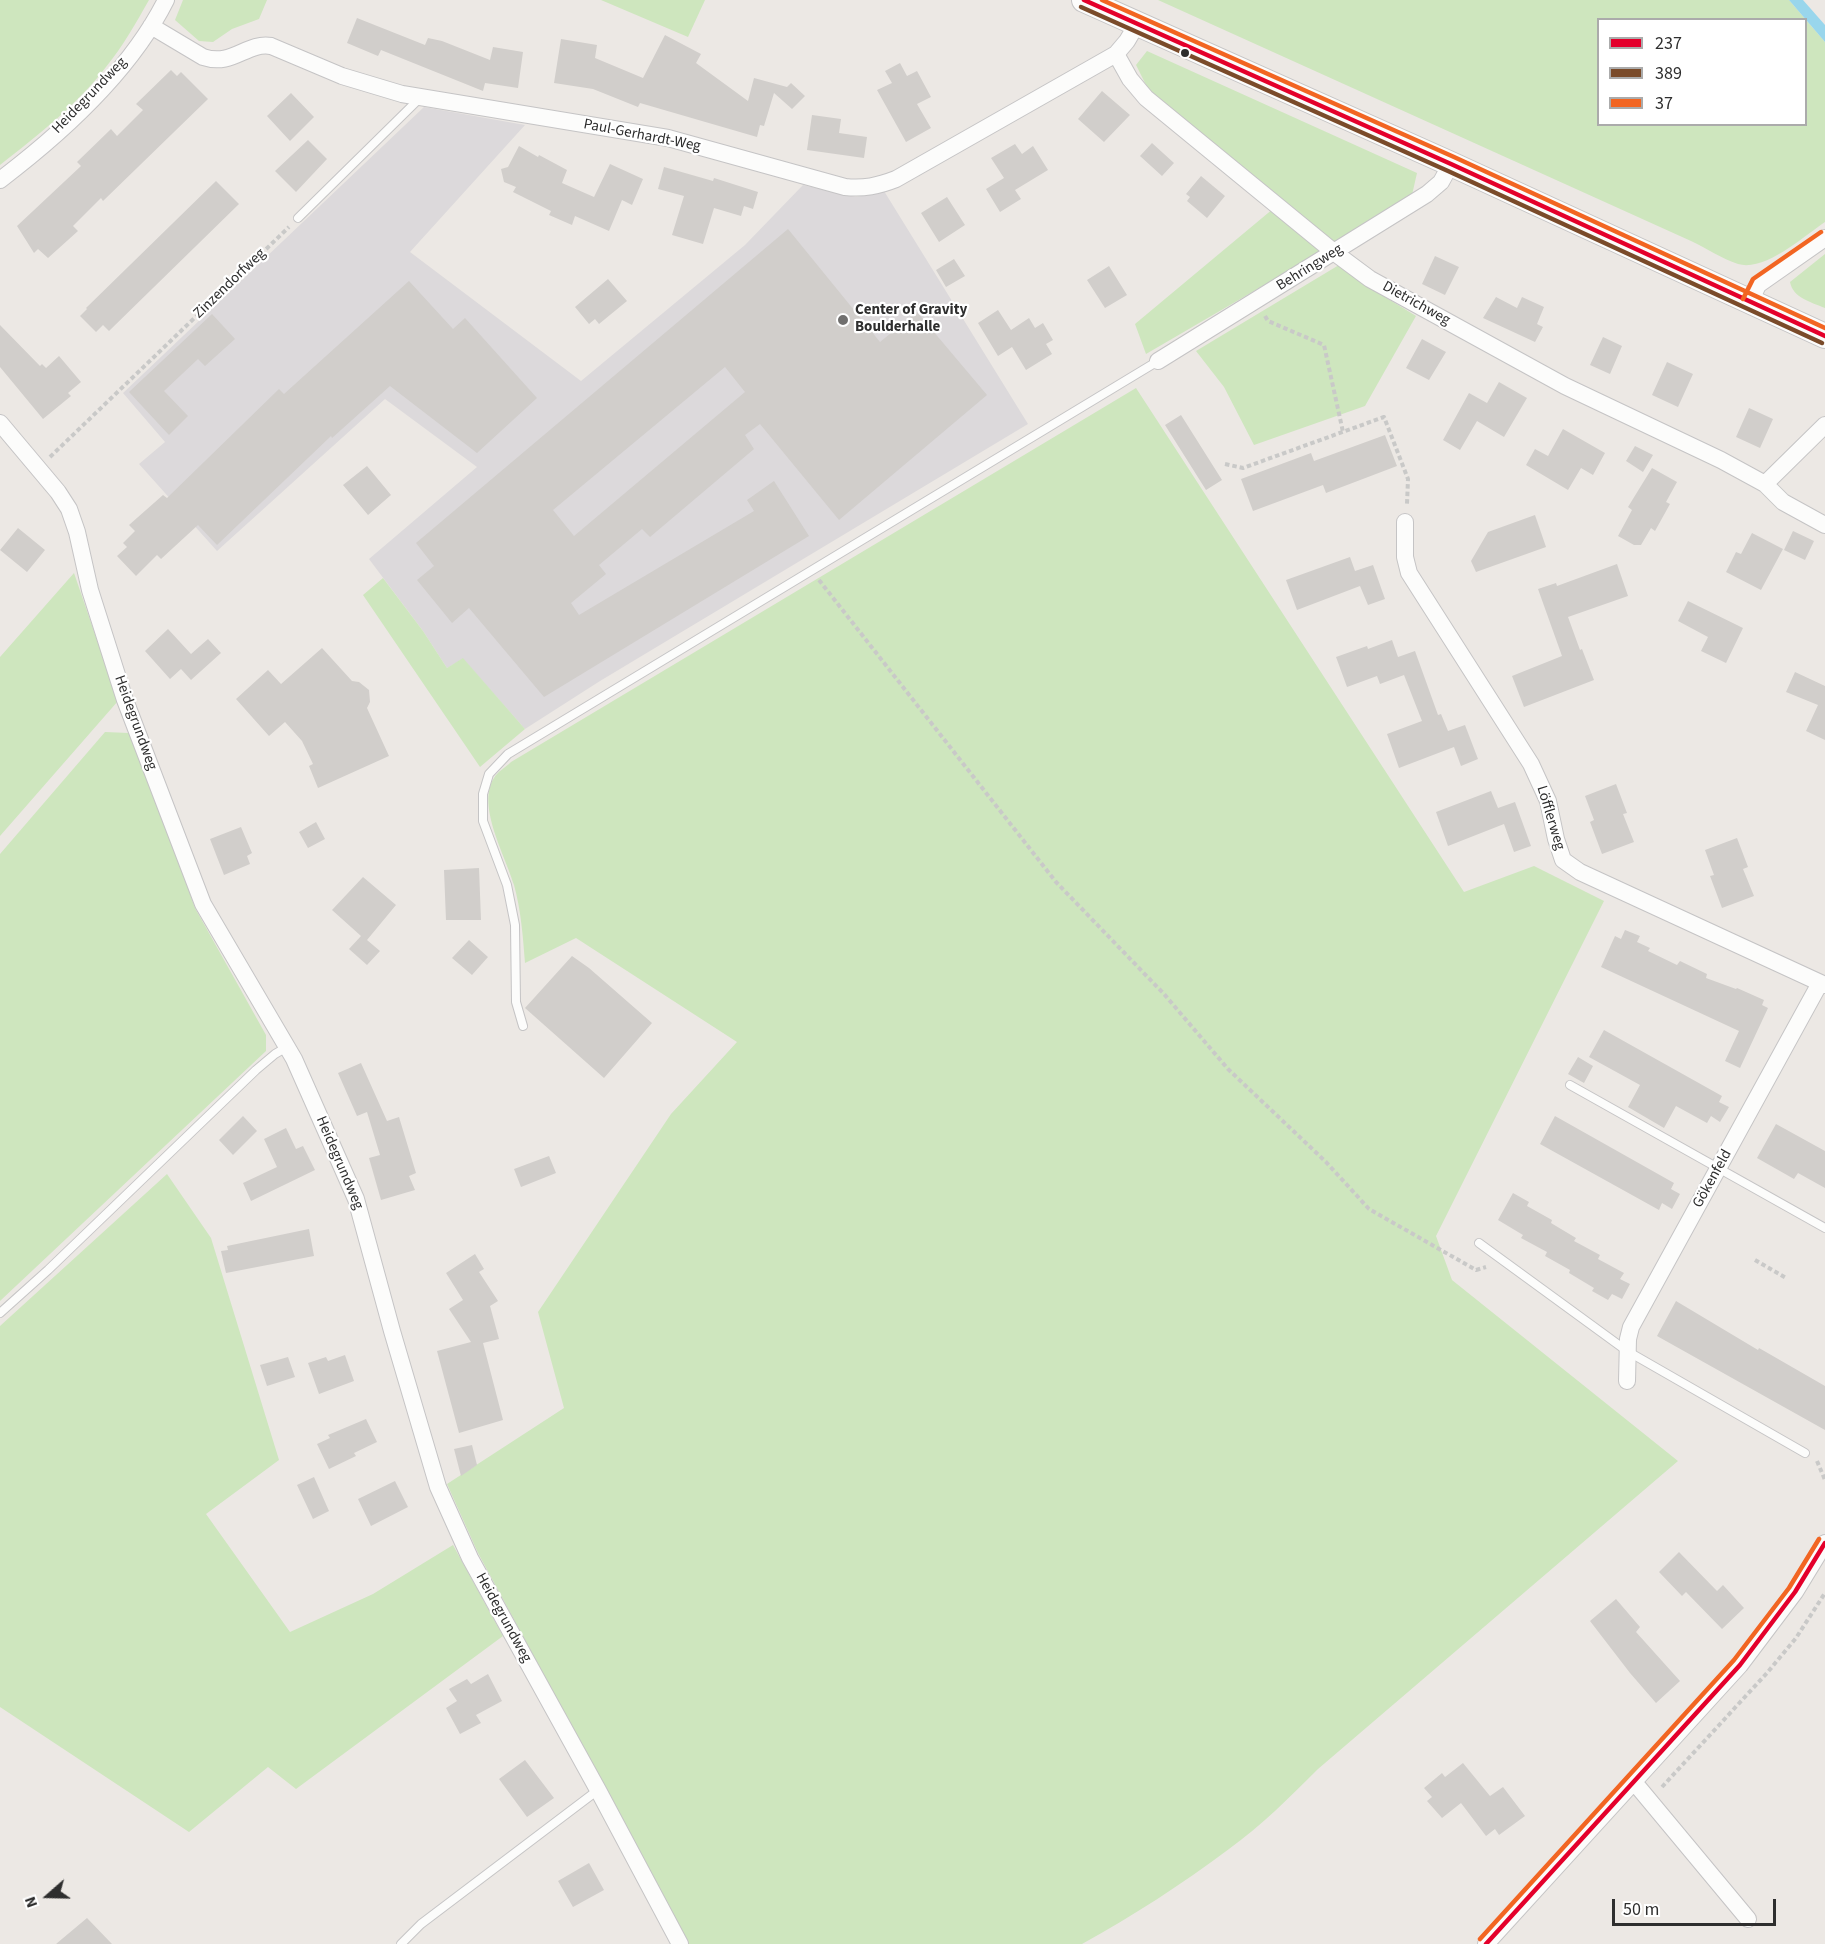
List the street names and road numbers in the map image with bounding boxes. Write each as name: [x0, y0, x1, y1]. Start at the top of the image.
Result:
street label: Heidegrundweg: [49, 54, 131, 138]
street label: Paul-Gerhardt-Weg: [582, 116, 702, 156]
street label: Behringweg: [1274, 241, 1346, 295]
street label: Zinzendorfweg: [190, 245, 270, 323]
street label: Dietrichweg: [1379, 278, 1453, 330]
street label: Heidegrundweg: [110, 673, 160, 773]
street label: Löfflerweg: [1532, 784, 1568, 852]
street label: Heidegrundweg: [311, 1114, 367, 1212]
street label: Gökenfeld: [1690, 1147, 1736, 1211]
street label: Heidegrundweg: [471, 1570, 535, 1666]

